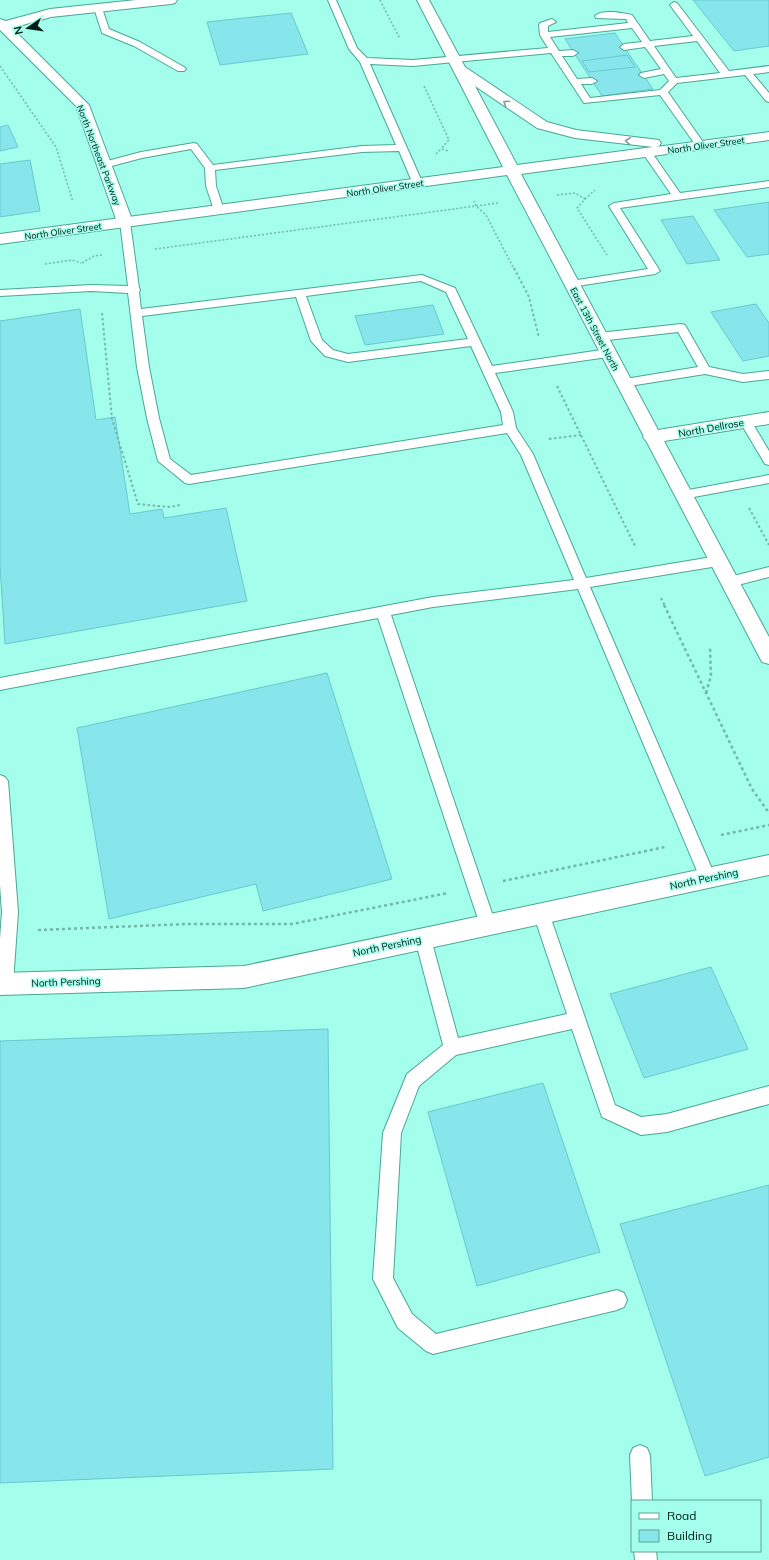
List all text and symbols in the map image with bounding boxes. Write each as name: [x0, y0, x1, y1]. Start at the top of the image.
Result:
north arrow: [8, 8, 48, 48]
text: N: [11, 25, 26, 36]
one-way arrow: [504, 101, 511, 108]
street label: North Northeast Parkway: [74, 103, 123, 207]
street label: North Oliver Street: [667, 134, 745, 156]
one-way arrow: [625, 136, 631, 145]
street label: North Oliver Street: [346, 177, 424, 199]
street label: North Oliver Street: [24, 220, 102, 242]
street label: East 13th Street North: [568, 285, 622, 373]
street label: North Dellrose: [677, 416, 745, 440]
street label: North Pershing: [669, 865, 739, 893]
street label: North Pershing: [352, 932, 422, 960]
street label: North Pershing: [31, 974, 101, 990]
legend: [631, 1500, 761, 1552]
text: Road: [667, 1508, 696, 1523]
text: Building: [667, 1528, 712, 1543]

